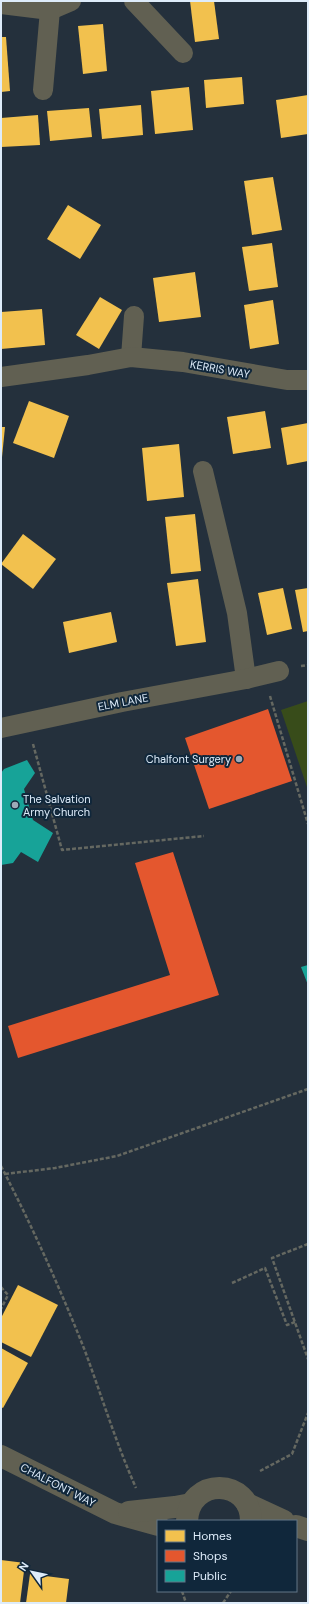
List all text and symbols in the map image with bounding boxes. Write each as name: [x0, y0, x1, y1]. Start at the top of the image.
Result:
street label: KERRIS WAY: [189, 357, 252, 381]
street label: ELM LANE: [97, 690, 149, 714]
place label: Chalfont Surgery: [146, 752, 231, 766]
marker: Chalfont Surgery: [234, 754, 244, 764]
place label: The Salvation Army Church: [23, 792, 91, 819]
marker: The Salvation Army Church: [10, 800, 20, 810]
street label: CHALFONT WAY: [18, 1460, 98, 1510]
legend: [157, 1520, 297, 1592]
text: Homes: [193, 1528, 232, 1544]
text: Shops: [193, 1548, 228, 1564]
north arrow: [12, 1552, 52, 1592]
text: N: [16, 1559, 32, 1574]
text: Public: [193, 1568, 227, 1584]

